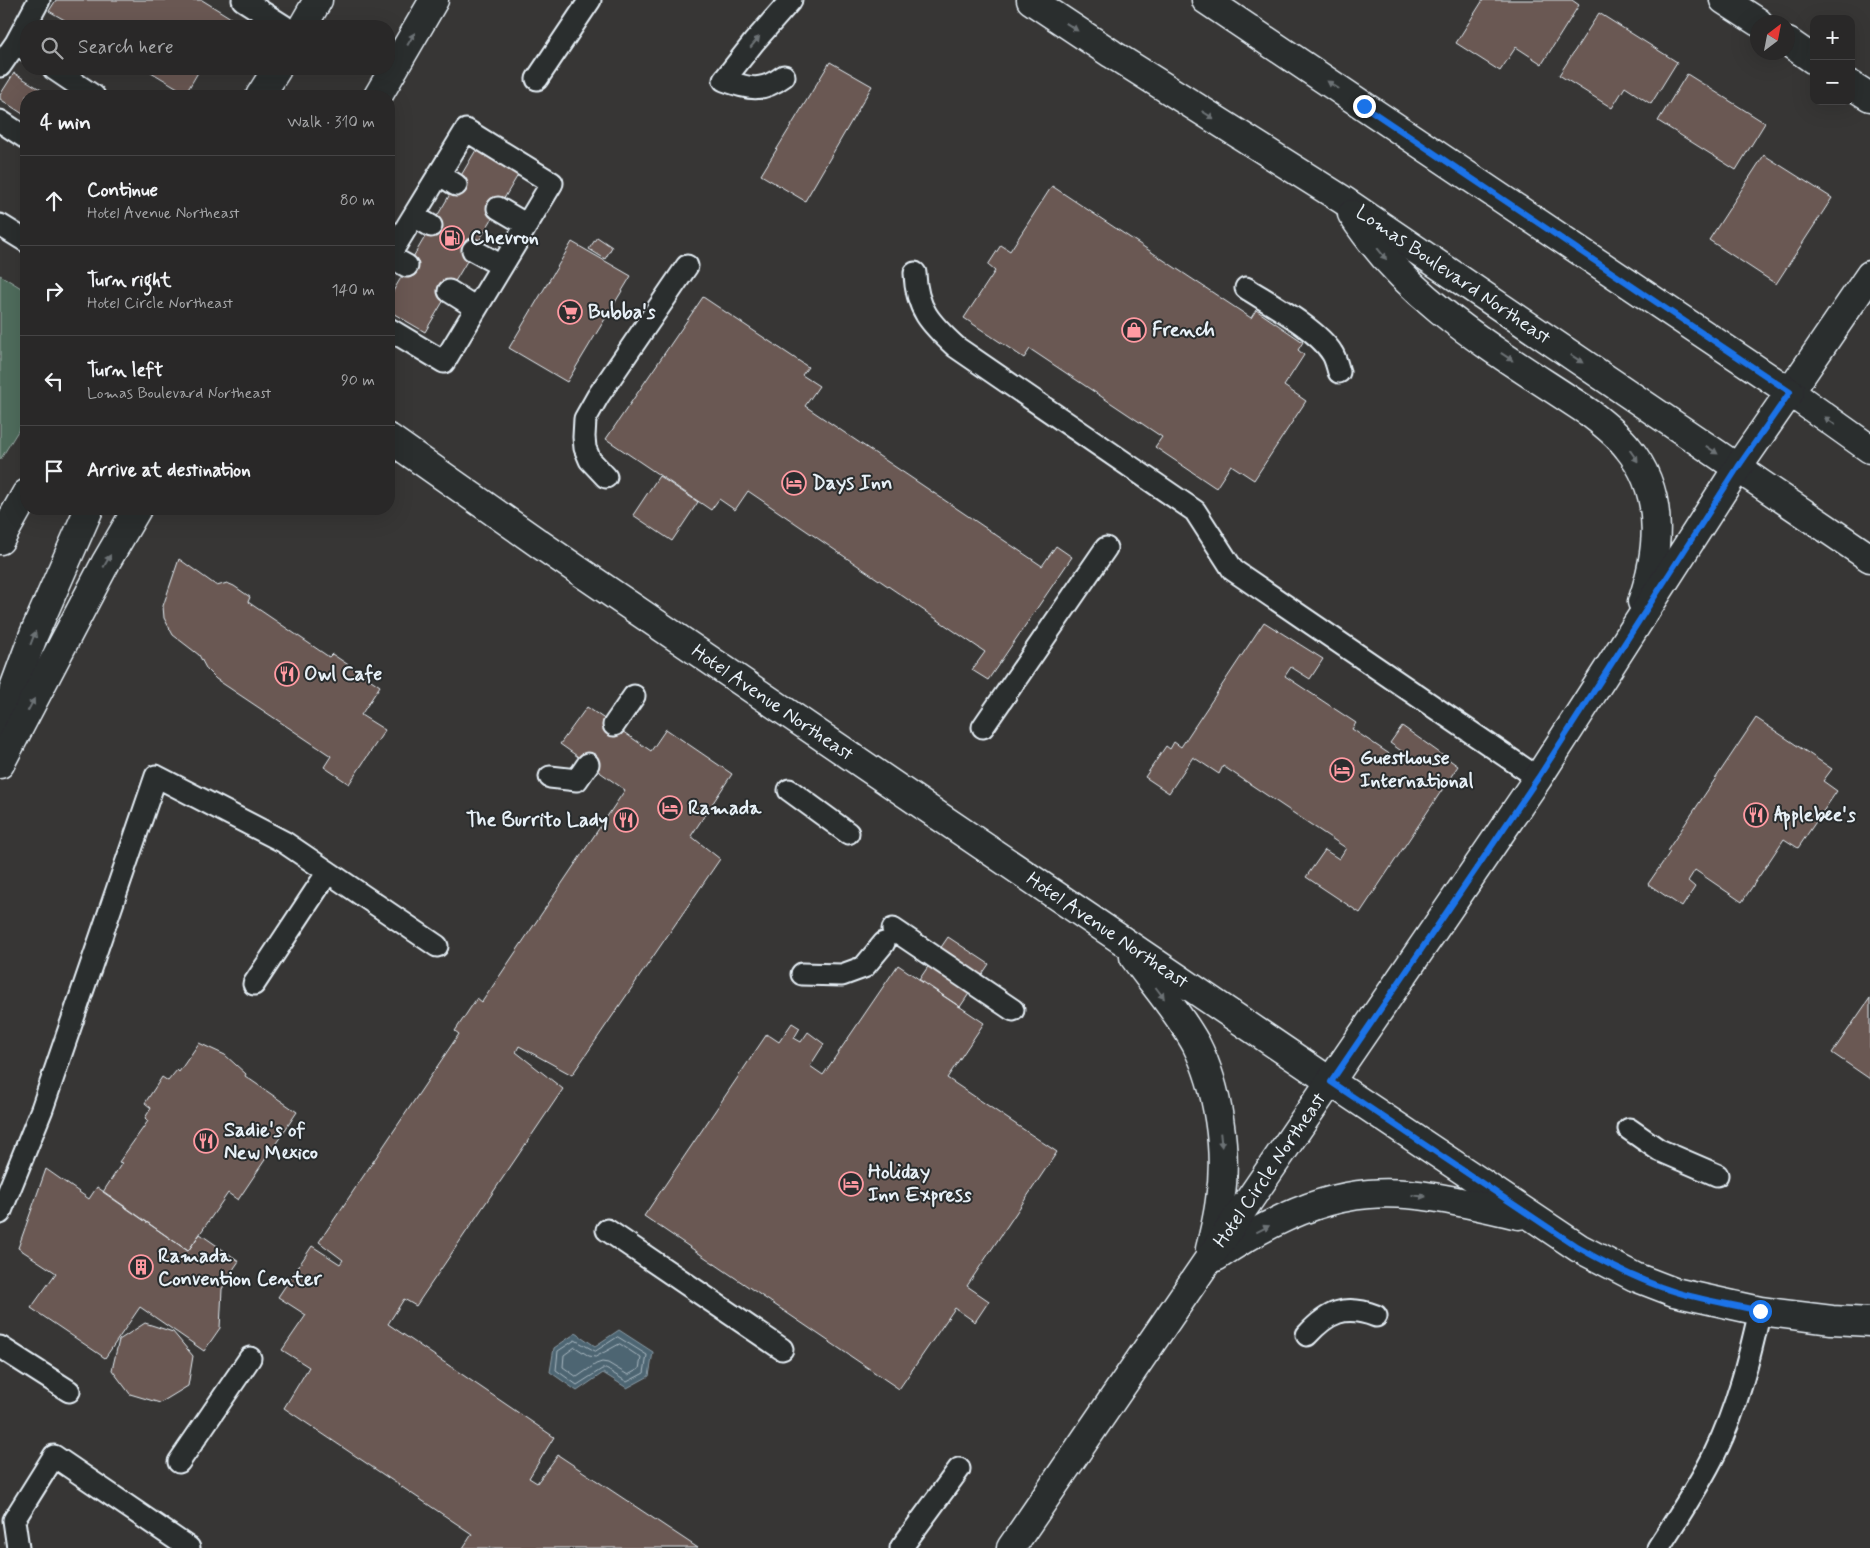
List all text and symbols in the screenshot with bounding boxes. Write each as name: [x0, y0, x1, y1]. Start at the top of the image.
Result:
north arrow: [1750, 15, 1795, 60]
map controls: [1810, 15, 1855, 105]
button: +: [1810, 15, 1855, 60]
search box: [20, 20, 395, 75]
one-way arrow: [1065, 22, 1078, 32]
one-way arrow: [407, 32, 416, 46]
icon: search: [38, 34, 66, 62]
text: Search here: [78, 35, 174, 60]
one-way arrow: [749, 36, 760, 49]
button: −: [1810, 60, 1855, 105]
one-way arrow: [1326, 81, 1340, 90]
route end: [1353, 95, 1376, 118]
text: 4 min: [40, 109, 91, 137]
one-way arrow: [1202, 110, 1215, 120]
text: Walk · 310 m: [287, 112, 375, 133]
text: Continue: [87, 178, 158, 203]
icon: ahead: [40, 187, 68, 215]
text: 80 m: [340, 190, 375, 211]
street label: Lomas Boulevard Northeast: [1350, 199, 1556, 351]
text: Hotel Avenue Northeast: [87, 203, 240, 224]
fuel station icon: Chevron: [439, 225, 465, 251]
place label: Chevron: [470, 225, 539, 252]
one-way arrow: [1376, 248, 1387, 260]
text: Turn right: [87, 268, 171, 293]
icon: right: [40, 277, 68, 305]
text: 140 m: [331, 280, 375, 301]
text: Hotel Circle Northeast: [87, 293, 233, 314]
supermarket icon: Bubba's: [557, 299, 583, 325]
place label: Bubba's: [588, 299, 656, 326]
shop icon: French: [1121, 317, 1147, 343]
place label: French: [1152, 317, 1215, 344]
one-way arrow: [1500, 352, 1513, 362]
one-way arrow: [1571, 354, 1584, 364]
text: Turn left: [87, 358, 163, 383]
icon: left: [40, 367, 68, 395]
text: 90 m: [341, 370, 375, 391]
text: Lomas Boulevard Northeast: [87, 383, 271, 404]
one-way arrow: [1823, 416, 1837, 426]
one-way arrow: [1705, 445, 1719, 454]
one-way arrow: [1629, 449, 1639, 463]
icon: arrive: [40, 457, 68, 485]
text: Arrive at destination: [87, 458, 251, 483]
hotel icon: Days Inn: [781, 470, 807, 496]
place label: Days Inn: [812, 470, 892, 497]
one-way arrow: [103, 554, 111, 569]
one-way arrow: [29, 630, 37, 645]
street label: Hotel Avenue Northeast: [686, 638, 859, 768]
restaurant icon: Owl Cafe: [274, 661, 300, 687]
place label: Owl Cafe: [304, 661, 382, 688]
one-way arrow: [27, 698, 35, 712]
place label: Guesthouse International: [1360, 745, 1473, 795]
hotel icon: Guesthouse International: [1329, 757, 1355, 783]
hotel icon: Ramada: [657, 795, 683, 821]
place label: Ramada: [688, 795, 762, 822]
restaurant icon: Applebee's: [1743, 802, 1769, 828]
place label: Applebee's: [1774, 802, 1856, 830]
place label: The Burrito Lady: [466, 807, 608, 834]
restaurant icon: The Burrito Lady: [613, 807, 639, 833]
street label: Hotel Avenue Northeast: [1021, 866, 1194, 995]
one-way arrow: [1155, 986, 1166, 999]
street label: Hotel Circle Northeast: [1207, 1087, 1333, 1253]
place label: Sadie's of New Mexico: [224, 1117, 318, 1167]
restaurant icon: Sadie's of New Mexico: [193, 1128, 219, 1154]
one-way arrow: [1217, 1133, 1225, 1149]
place label: Holiday Inn Express: [868, 1159, 972, 1209]
hotel icon: Holiday Inn Express: [838, 1171, 864, 1197]
one-way arrow: [1411, 1192, 1427, 1200]
one-way arrow: [1256, 1225, 1270, 1233]
place label: Ramada Convention Center: [158, 1243, 322, 1293]
building icon: Ramada Convention Center: [128, 1254, 154, 1280]
route start: [1749, 1300, 1772, 1323]

